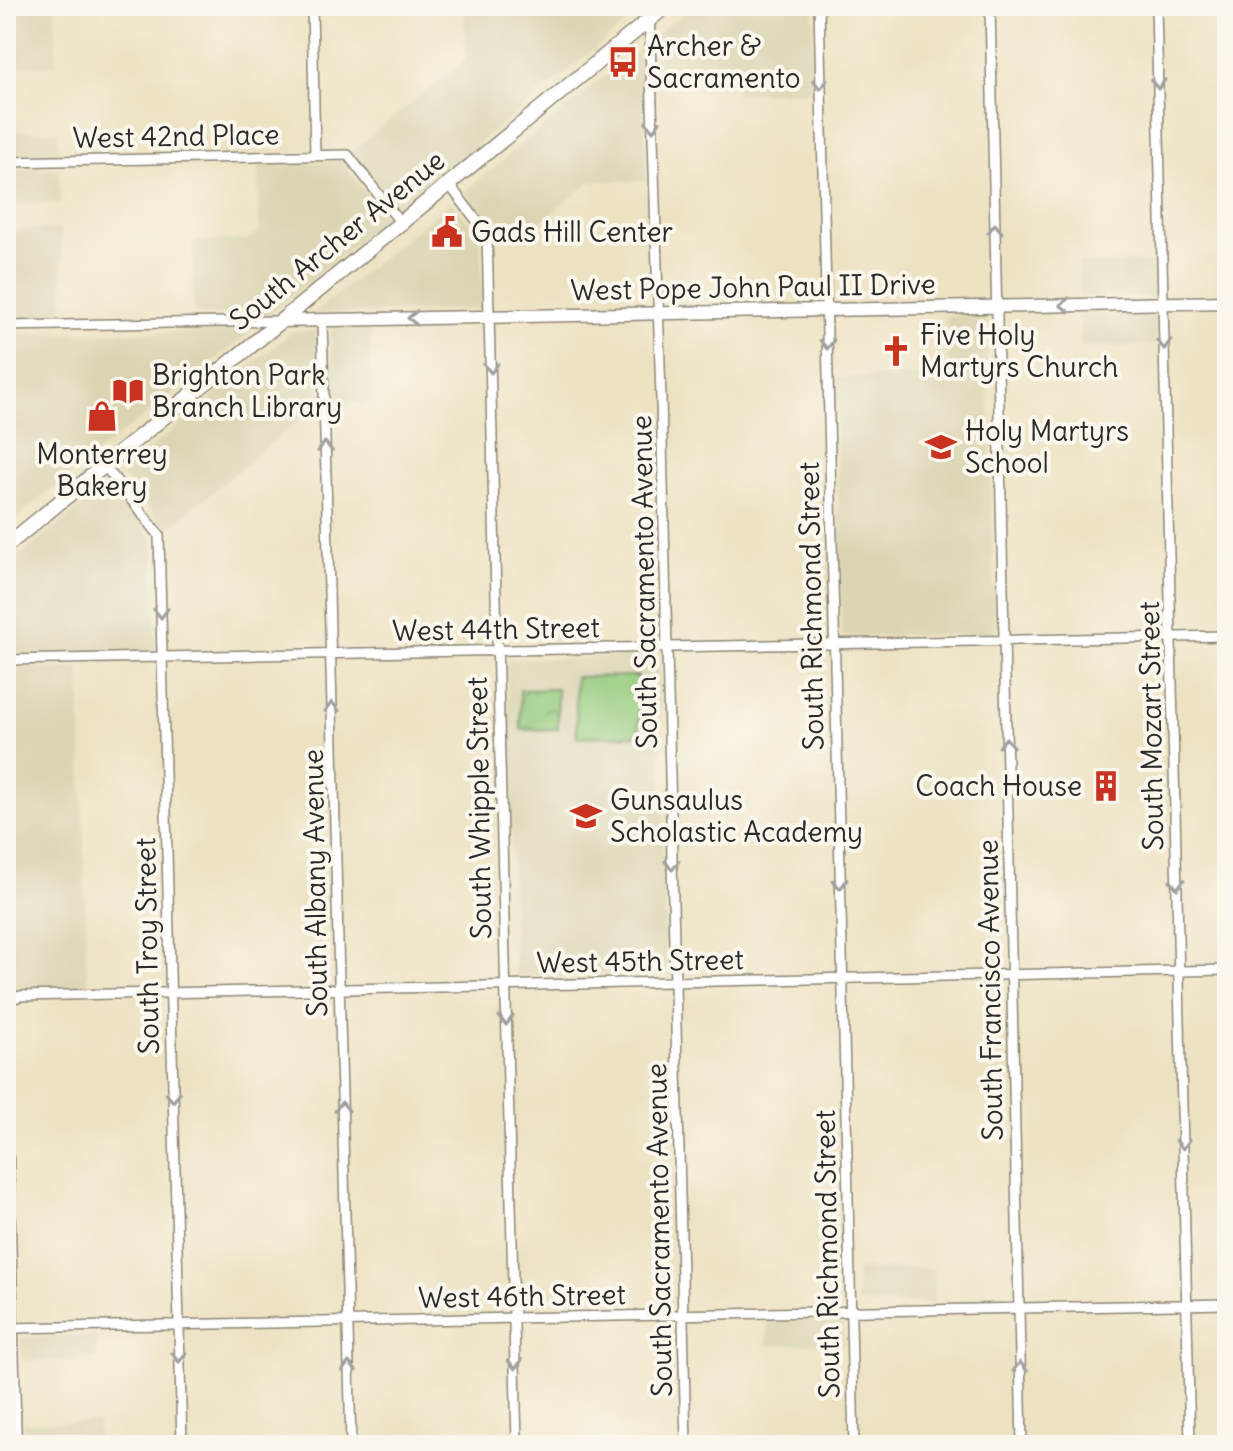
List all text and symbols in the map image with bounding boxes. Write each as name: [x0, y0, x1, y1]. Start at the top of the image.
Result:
place label: Archer & Sacramento: [647, 28, 801, 96]
bus stop icon: Archer & Sacramento: [606, 45, 640, 79]
one-way arrow: [812, 78, 829, 91]
one-way arrow: [1149, 78, 1166, 91]
street label: West 42nd Place: [72, 116, 280, 156]
one-way arrow: [644, 120, 661, 133]
street label: South Archer Avenue: [222, 142, 452, 338]
place label: Gads Hill Center: [471, 214, 673, 250]
public building icon: Gads Hill Center: [430, 215, 464, 249]
one-way arrow: [986, 222, 1003, 235]
street label: West Pope John Paul II Drive: [570, 266, 936, 308]
one-way arrow: [1058, 296, 1071, 314]
one-way arrow: [406, 310, 419, 327]
place label: Five Holy Martyrs Church: [920, 317, 1118, 385]
church icon: Five Holy Martyrs Church: [879, 334, 913, 368]
one-way arrow: [818, 338, 835, 351]
one-way arrow: [1155, 338, 1173, 351]
place label: Brighton Park Branch Library: [152, 357, 342, 425]
one-way arrow: [482, 362, 499, 375]
library icon: Brighton Park Branch Library: [111, 374, 145, 408]
shop icon: Monterrey Bakery: [85, 399, 119, 433]
place label: Holy Martyrs School: [965, 413, 1129, 481]
street label: South Sacramento Avenue: [623, 415, 665, 749]
school or university icon: Holy Martyrs School: [924, 430, 958, 464]
place label: Monterrey Bakery: [36, 436, 168, 504]
one-way arrow: [317, 440, 334, 453]
street label: South Richmond Street: [790, 461, 832, 751]
street label: South Mozart Street: [1131, 601, 1171, 851]
one-way arrow: [152, 607, 169, 620]
street label: West 44th Street: [392, 609, 600, 649]
street label: South Whipple Street: [459, 676, 499, 940]
one-way arrow: [323, 700, 341, 713]
one-way arrow: [997, 736, 1015, 749]
street label: South Albany Avenue: [295, 749, 335, 1017]
place label: Coach House: [915, 768, 1082, 804]
building icon: Coach House: [1089, 769, 1123, 803]
place label: Gunsaulus Scholastic Academy: [610, 782, 863, 850]
school or university icon: Gunsaulus Scholastic Academy: [569, 799, 603, 833]
street label: South Troy Street: [127, 837, 167, 1055]
street label: South Francisco Avenue: [969, 839, 1011, 1141]
one-way arrow: [664, 859, 681, 872]
one-way arrow: [831, 878, 849, 891]
one-way arrow: [1168, 878, 1186, 891]
street label: West 45th Street: [536, 941, 744, 981]
one-way arrow: [498, 1014, 515, 1027]
street label: South Sacramento Avenue: [638, 1063, 680, 1397]
one-way arrow: [164, 1091, 182, 1104]
one-way arrow: [334, 1100, 351, 1113]
street label: South Richmond Street: [806, 1109, 848, 1399]
one-way arrow: [1174, 1138, 1192, 1151]
street label: West 46th Street: [418, 1276, 626, 1316]
one-way arrow: [171, 1351, 188, 1364]
one-way arrow: [506, 1358, 523, 1371]
one-way arrow: [340, 1360, 358, 1373]
one-way arrow: [1012, 1360, 1029, 1373]

